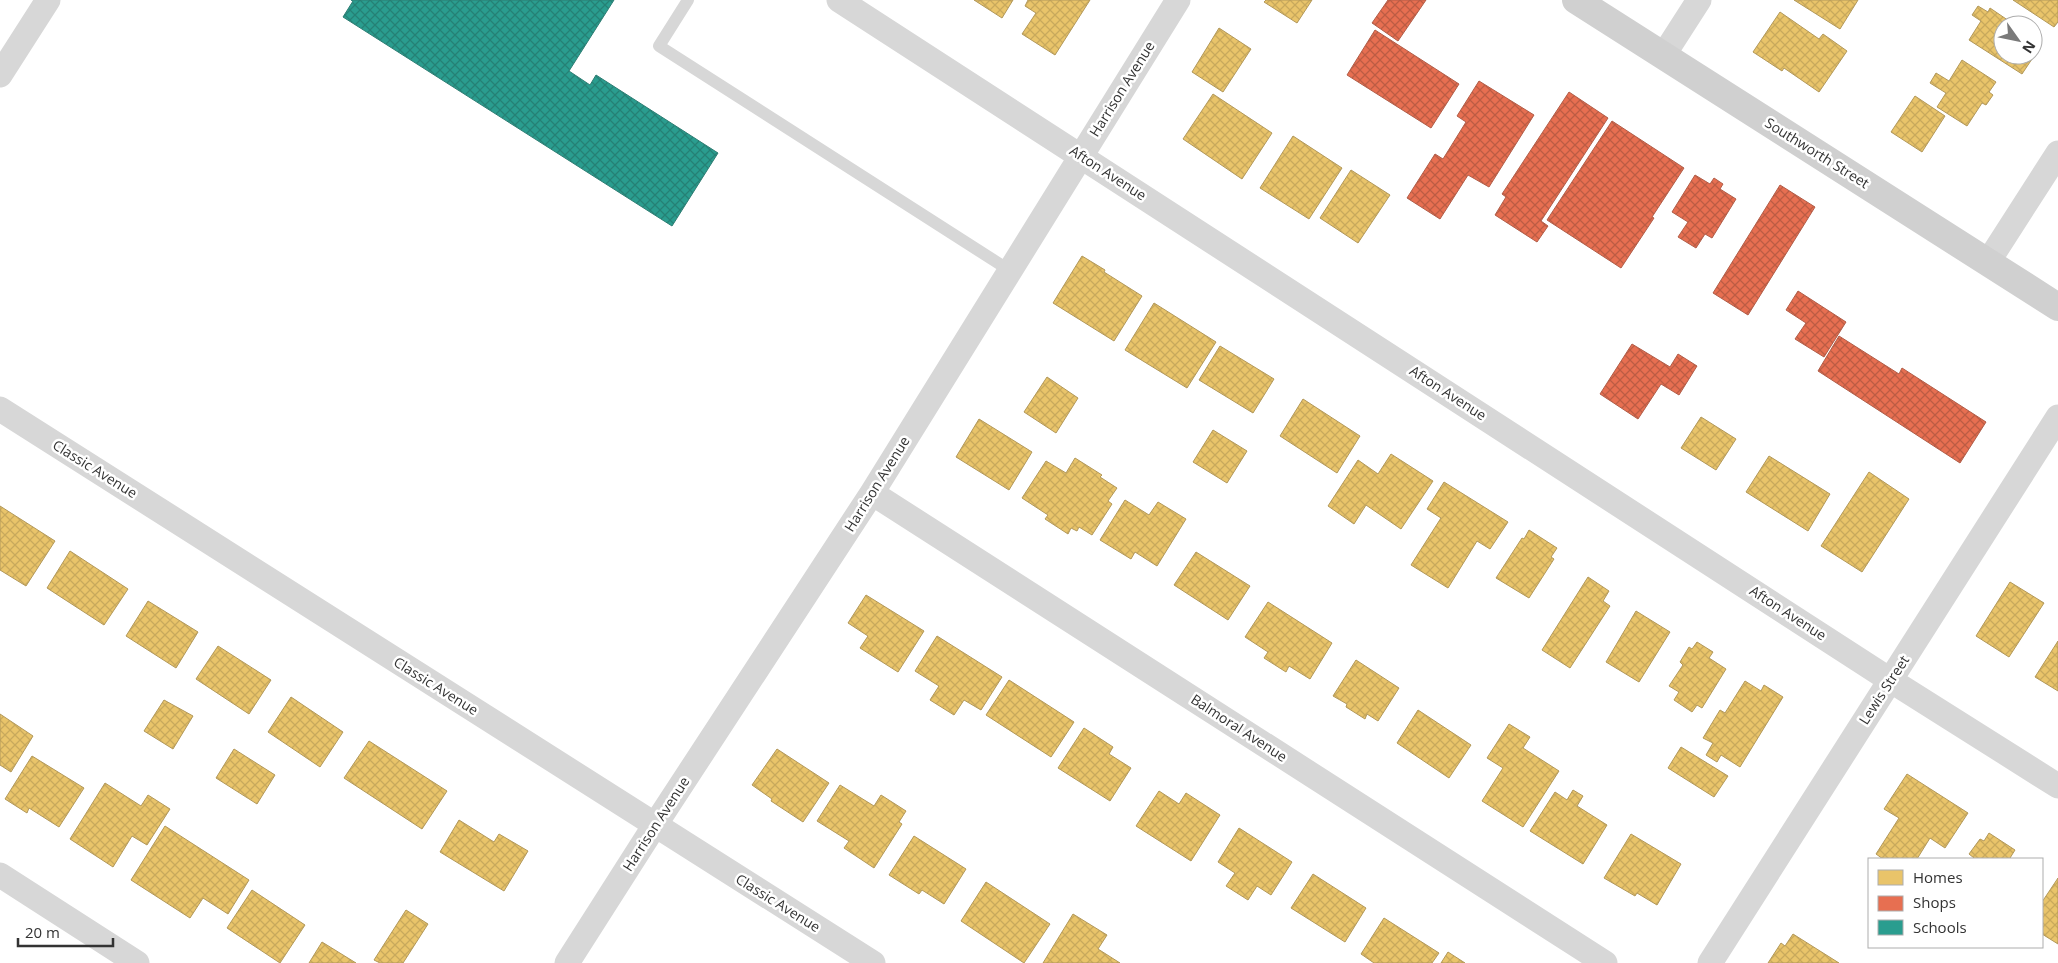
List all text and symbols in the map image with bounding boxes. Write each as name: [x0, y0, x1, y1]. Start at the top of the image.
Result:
north arrow: [1993, 15, 2043, 65]
street label: Harrison Avenue: [1085, 37, 1159, 140]
text: N: [2018, 37, 2040, 57]
street label: Southworth Street: [1762, 113, 1873, 192]
street label: Afton Avenue: [1066, 141, 1150, 205]
street label: Afton Avenue: [1406, 361, 1490, 425]
street label: Harrison Avenue: [840, 432, 914, 535]
street label: Classic Avenue: [49, 435, 141, 502]
street label: Afton Avenue: [1746, 581, 1830, 645]
street label: Lewis Street: [1854, 651, 1913, 728]
street label: Classic Avenue: [390, 652, 482, 719]
street label: Balmoral Avenue: [1187, 689, 1291, 766]
street label: Harrison Avenue: [618, 773, 693, 875]
legend: [1868, 858, 2043, 948]
text: Homes: [1913, 867, 1963, 887]
street label: Classic Avenue: [732, 869, 824, 936]
text: Shops: [1913, 892, 1956, 912]
scale bar: [18, 916, 112, 948]
text: Schools: [1913, 917, 1967, 937]
text: 20 m: [25, 922, 60, 942]

